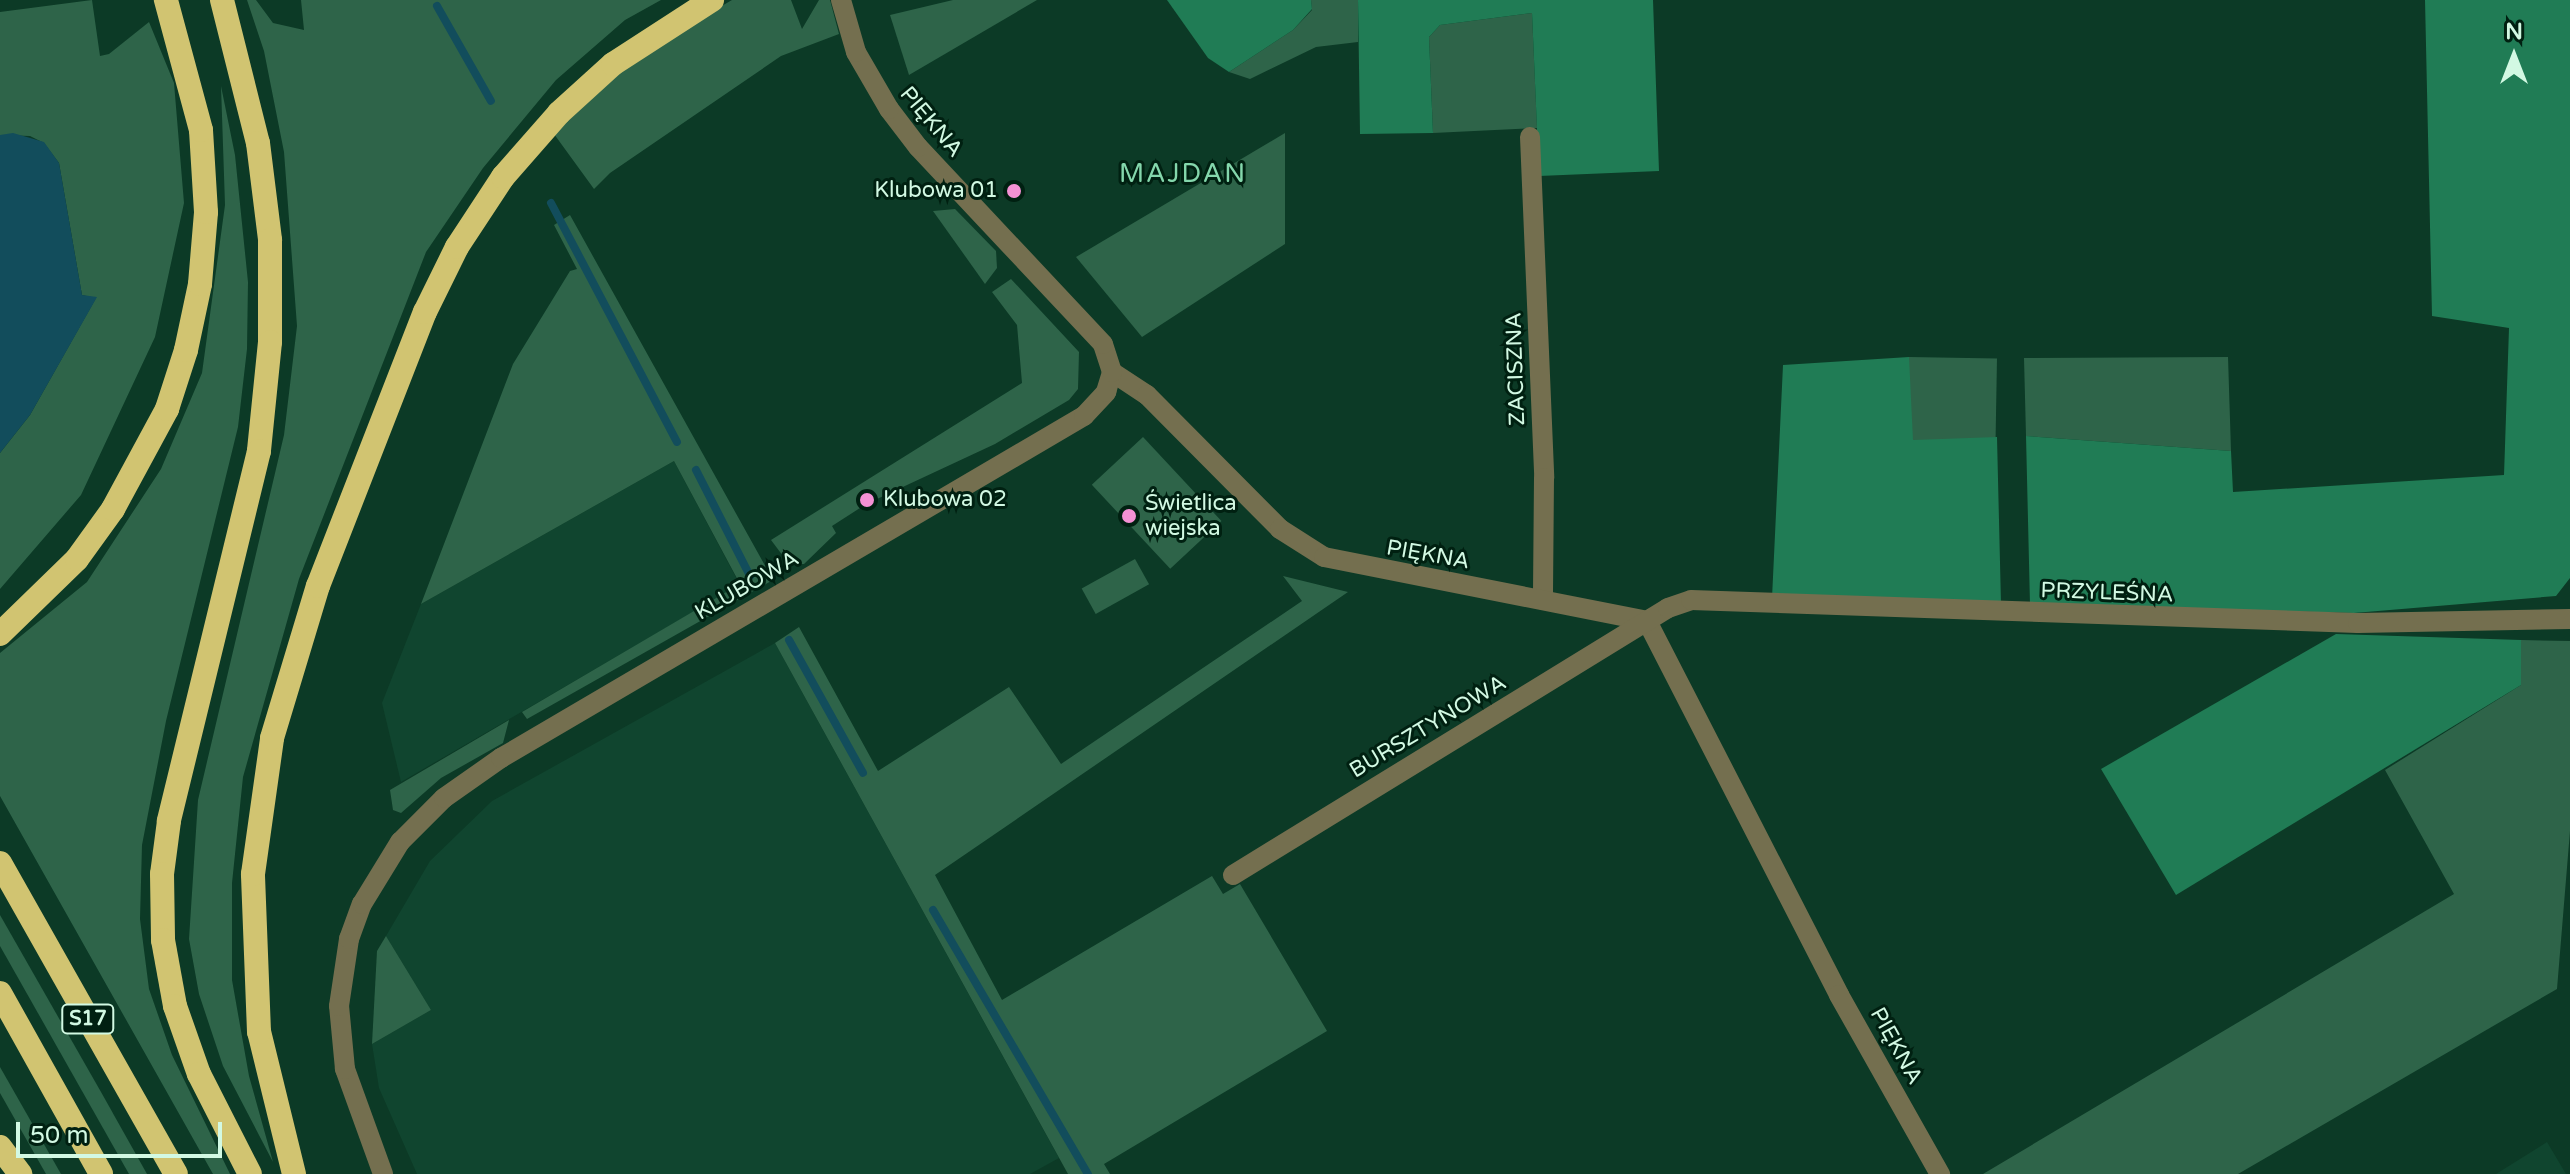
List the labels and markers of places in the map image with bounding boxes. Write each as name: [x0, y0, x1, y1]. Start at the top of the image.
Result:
place label: Klubowa 01: [874, 178, 998, 204]
marker: Klubowa 01: [1005, 182, 1023, 200]
place label: Klubowa 02: [883, 487, 1007, 513]
place label: Świetlica wiejska: [1145, 490, 1237, 542]
marker: Klubowa 02: [858, 491, 876, 509]
marker: Świetlica wiejska: [1120, 507, 1138, 525]

